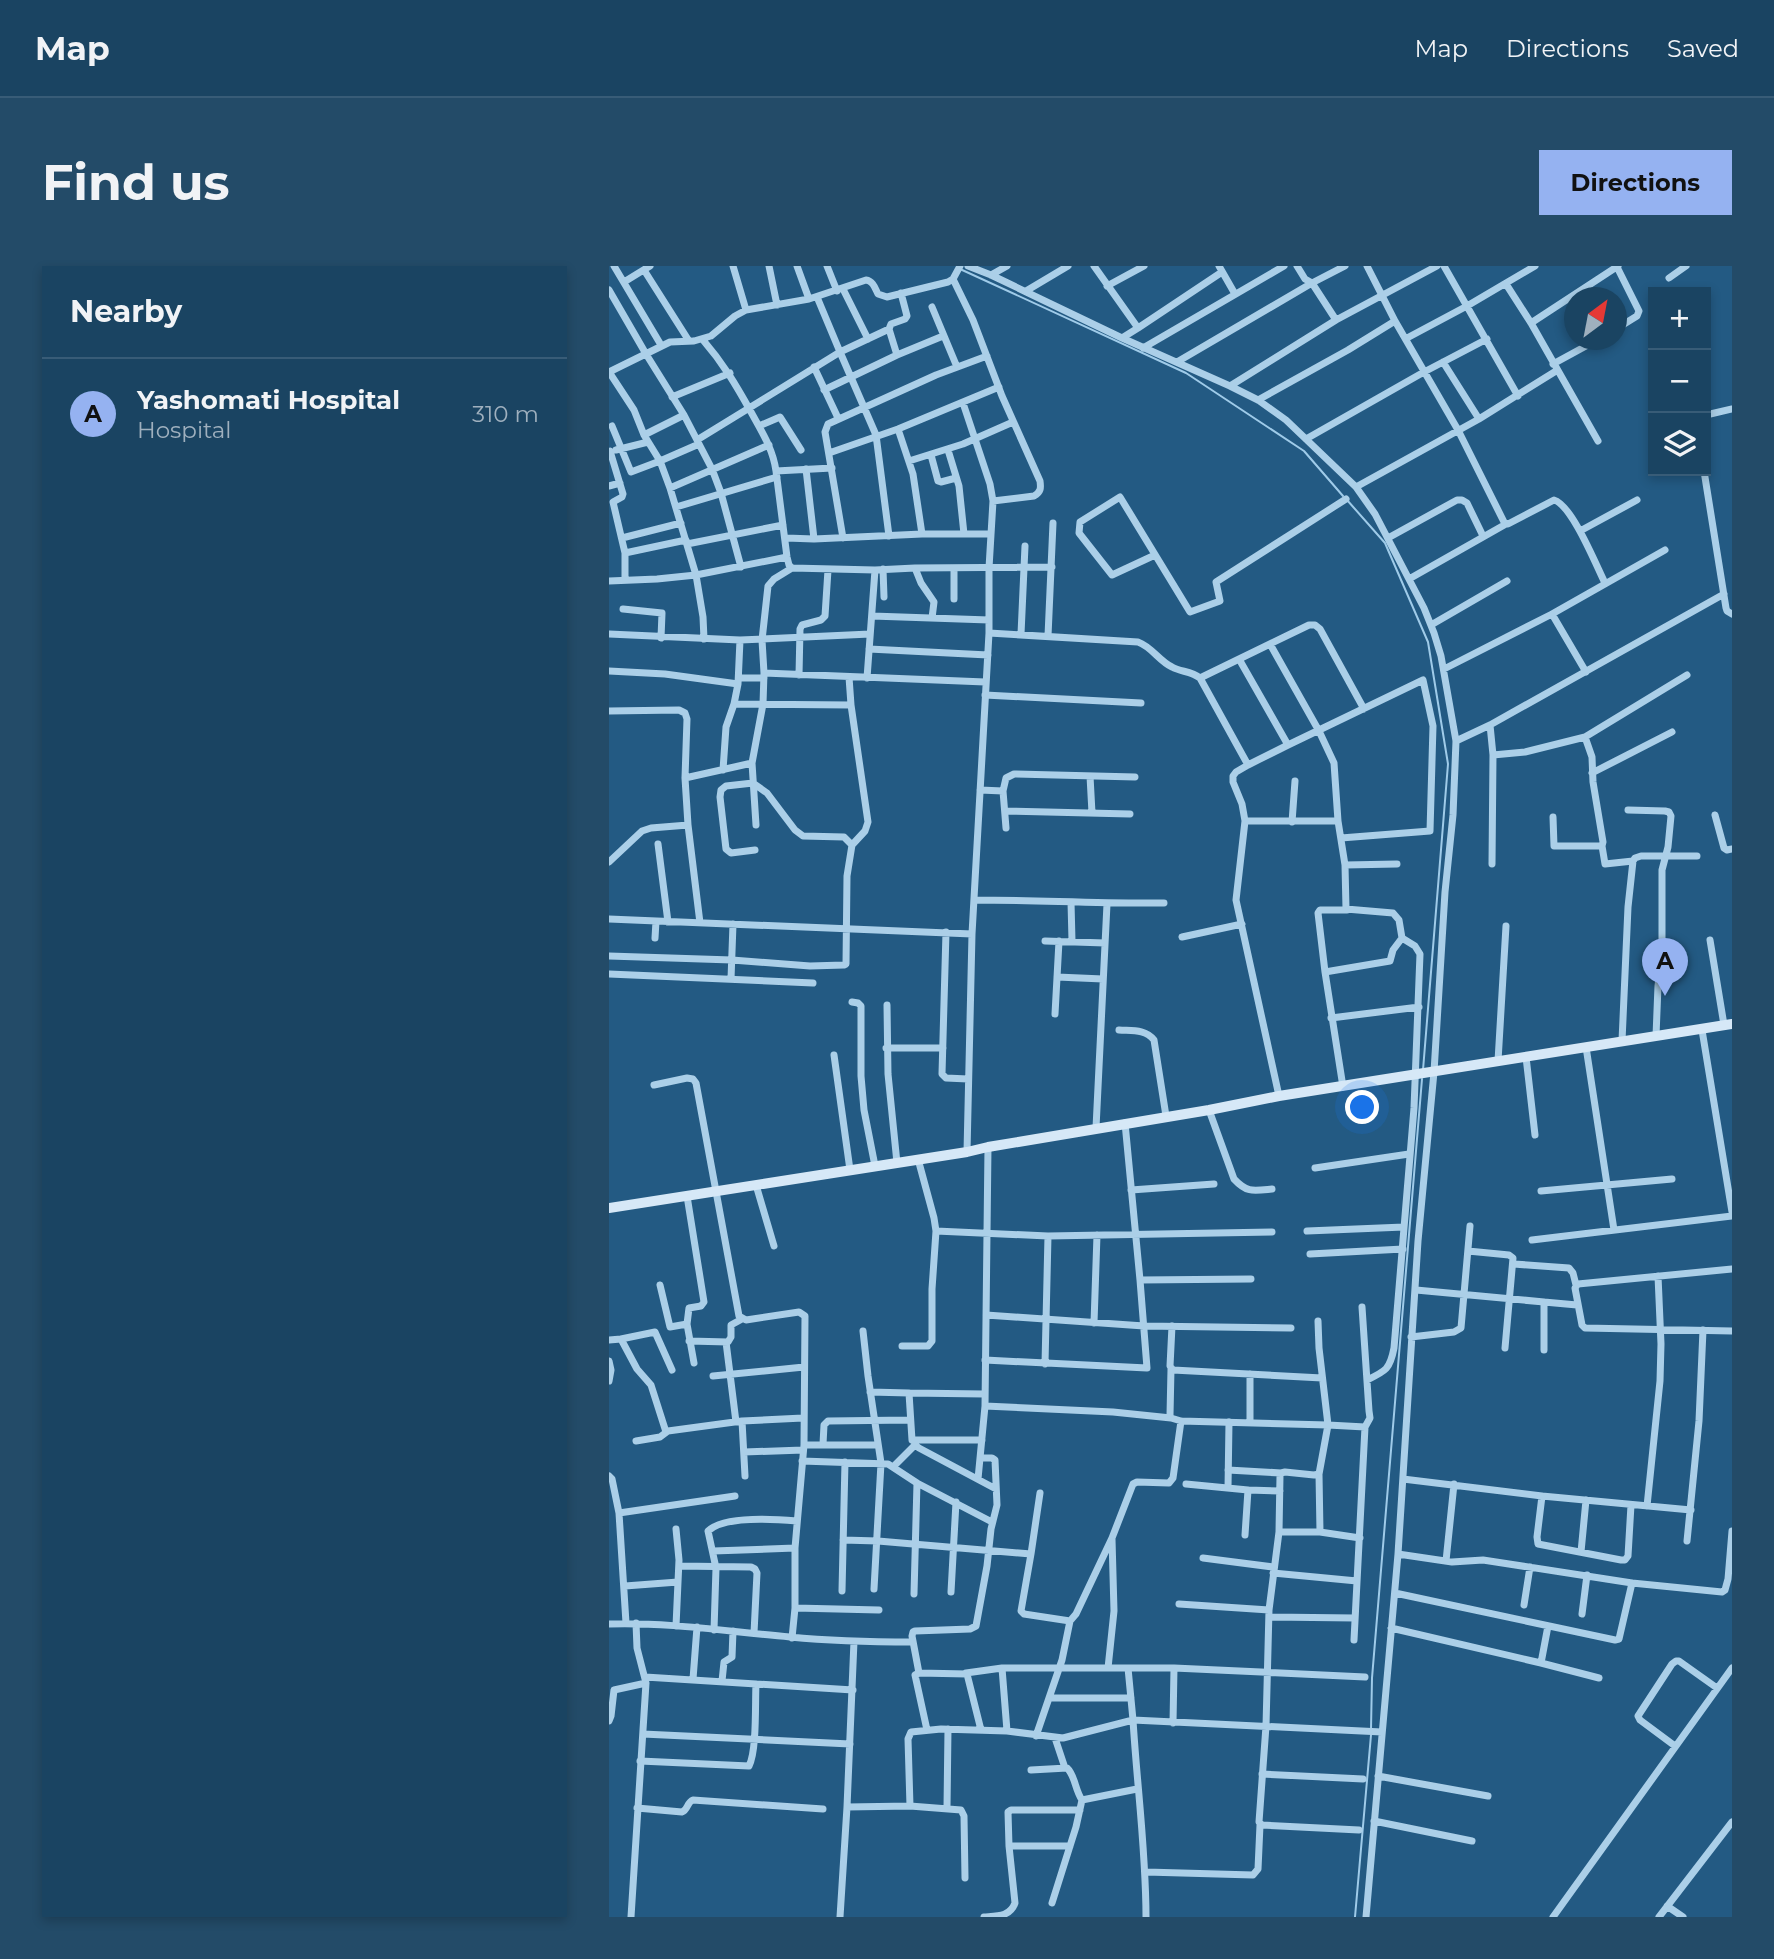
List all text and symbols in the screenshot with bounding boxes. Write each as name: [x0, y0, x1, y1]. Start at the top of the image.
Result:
text: Map: [35, 28, 110, 68]
text: Map: [1415, 34, 1468, 63]
text: Directions: [1506, 34, 1629, 63]
text: Saved: [1667, 34, 1739, 63]
button: Directions: [1539, 150, 1732, 215]
text: Find us: [42, 153, 230, 212]
north arrow: [1564, 287, 1627, 350]
map controls: [1648, 287, 1711, 476]
button: +: [1648, 287, 1711, 350]
text: Nearby: [70, 293, 182, 330]
button: −: [1648, 350, 1711, 413]
text: Yashomati Hospital: [137, 384, 400, 416]
text: A: [84, 400, 102, 428]
text: 310 m: [472, 400, 539, 428]
button: layers: [1648, 413, 1711, 476]
text: Hospital: [137, 416, 232, 444]
pin: A: [1642, 938, 1688, 996]
your location: [1345, 1090, 1379, 1124]

